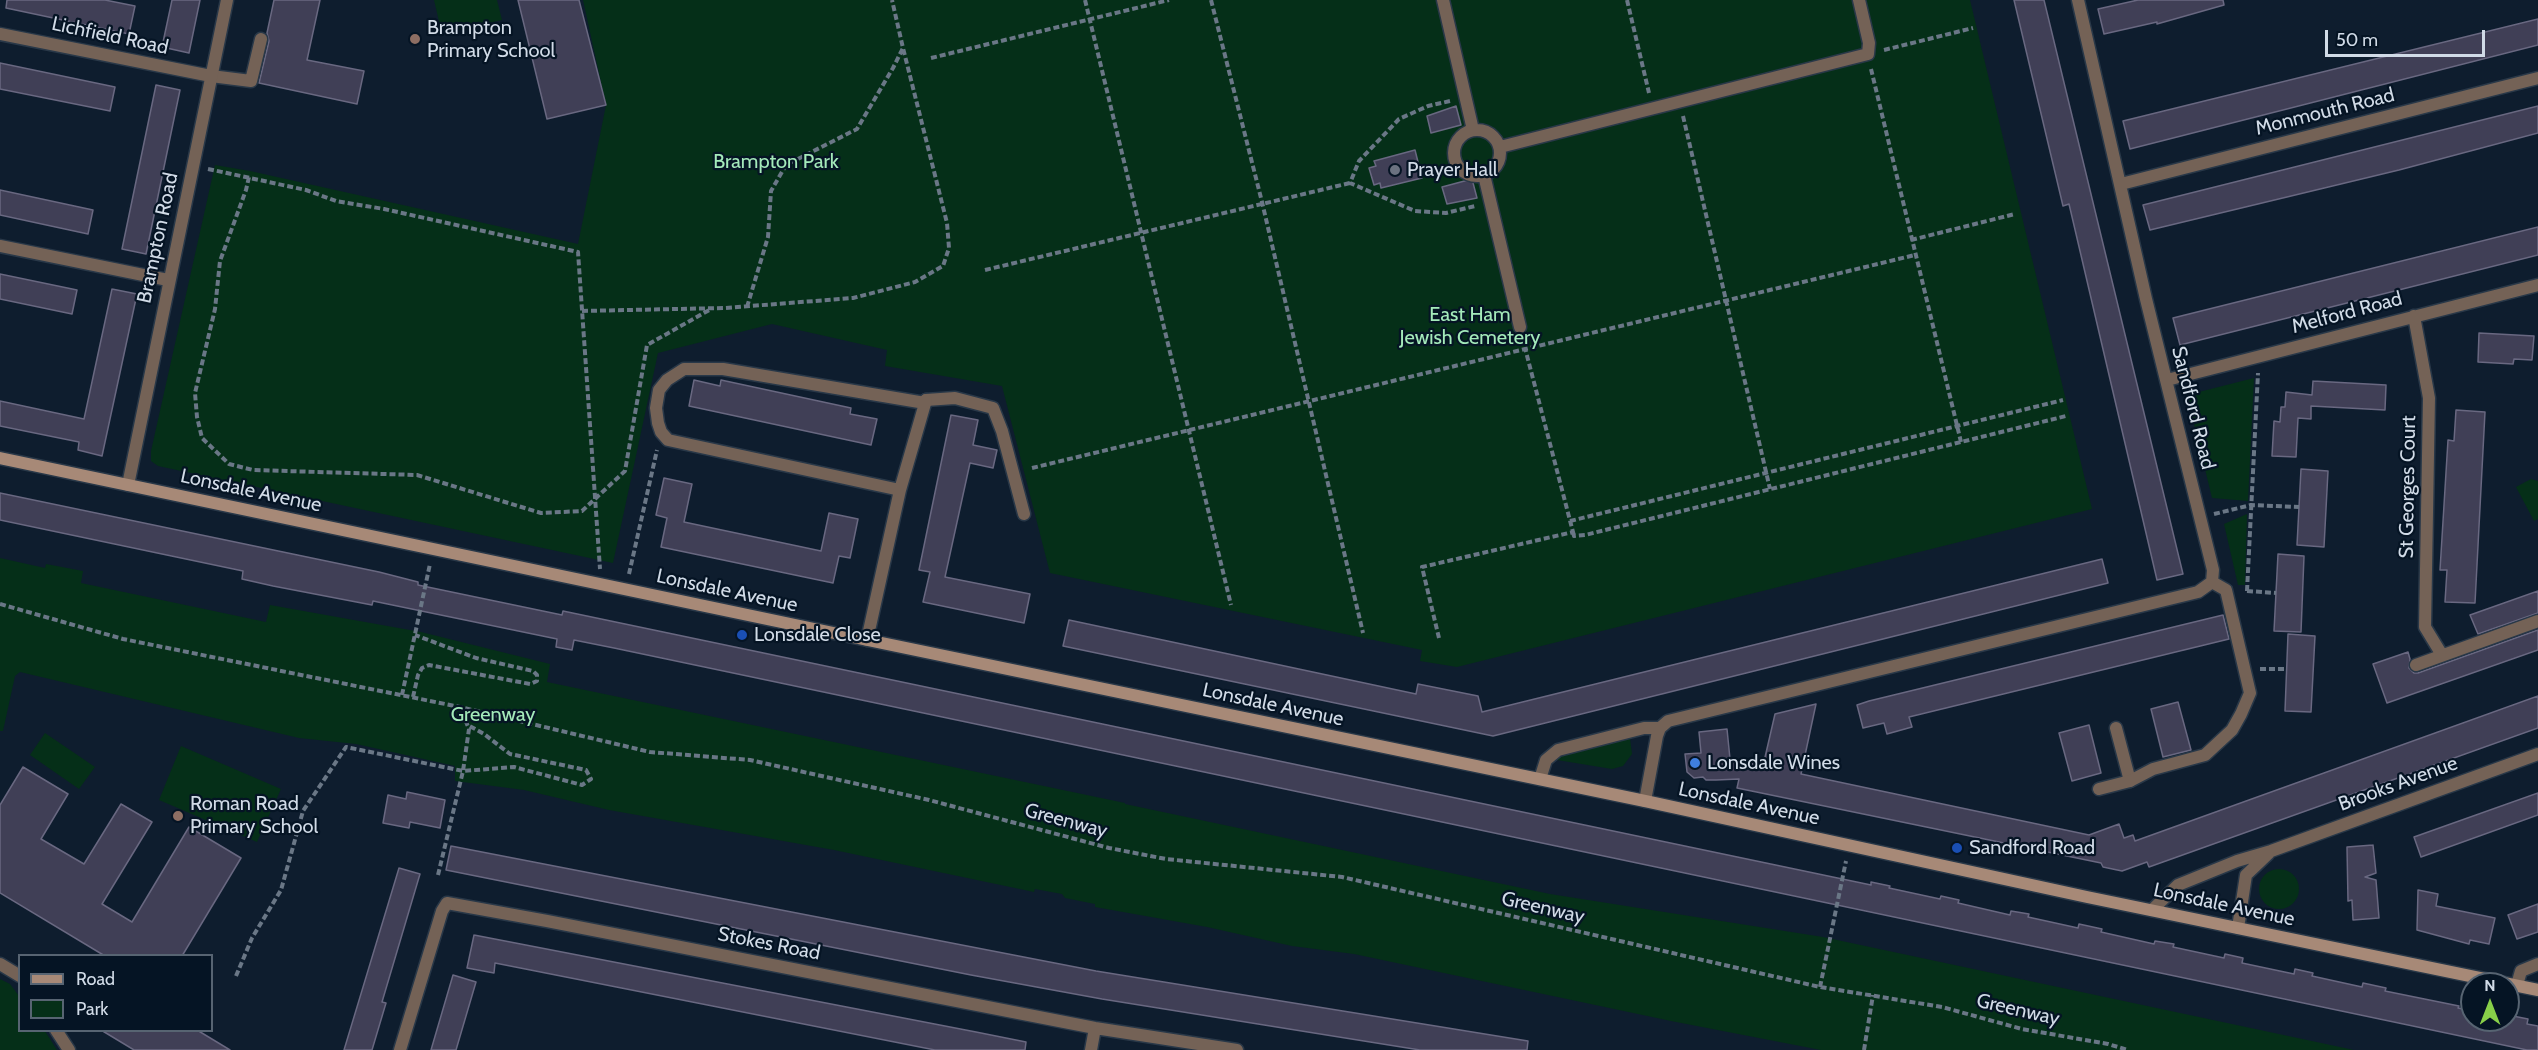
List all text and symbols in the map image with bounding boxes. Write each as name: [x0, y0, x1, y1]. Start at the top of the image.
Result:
street label: Lichfield Road: [49, 12, 171, 60]
place label: Brampton Primary School: [427, 16, 555, 63]
scale bar: [2328, 18, 2488, 56]
text: 50 m: [2336, 29, 2378, 51]
marker: Brampton Primary School: [408, 32, 422, 46]
street label: Monmouth Road: [2253, 83, 2397, 141]
park label: Brampton Park: [713, 150, 839, 174]
place label: Prayer Hall: [1407, 158, 1498, 182]
marker: Prayer Hall: [1388, 163, 1402, 177]
street label: Brampton Road: [132, 171, 184, 305]
street label: Melford Road: [2289, 287, 2405, 339]
park label: East Ham Jewish Cemetery: [1400, 303, 1540, 350]
street label: Sandford Road: [2166, 344, 2220, 472]
street label: St Georges Court: [2395, 415, 2421, 559]
street label: Lonsdale Avenue: [178, 464, 324, 518]
street label: Lonsdale Avenue: [654, 564, 800, 618]
place label: Lonsdale Close: [754, 623, 881, 647]
marker: Lonsdale Close: [735, 628, 749, 642]
street label: Lonsdale Avenue: [1200, 678, 1346, 732]
park label: Greenway: [451, 703, 535, 727]
place label: Lonsdale Wines: [1707, 751, 1840, 775]
street label: Brooks Avenue: [2335, 751, 2461, 817]
marker: Lonsdale Wines: [1688, 756, 1702, 770]
street label: Lonsdale Avenue: [1676, 777, 1822, 831]
place label: Roman Road Primary School: [190, 792, 318, 839]
street label: Greenway: [1022, 798, 1110, 844]
marker: Roman Road Primary School: [171, 809, 185, 823]
place label: Sandford Road: [1969, 836, 2095, 860]
marker: Sandford Road: [1950, 841, 1964, 855]
street label: Lonsdale Avenue: [2151, 878, 2297, 932]
street label: Greenway: [1499, 887, 1587, 929]
street label: Stokes Road: [716, 922, 822, 966]
legend: [18, 954, 213, 1032]
text: Road: [76, 968, 115, 990]
north arrow: [2460, 972, 2520, 1032]
text: N: [2484, 976, 2496, 995]
street label: Greenway: [1974, 989, 2062, 1031]
text: Park: [76, 998, 108, 1020]

